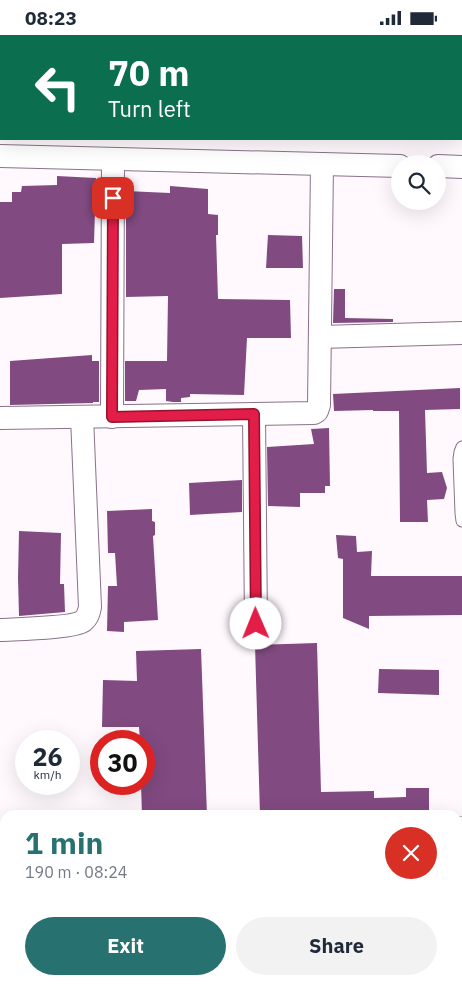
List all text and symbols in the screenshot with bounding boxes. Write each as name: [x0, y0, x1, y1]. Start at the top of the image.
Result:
text: 08:23: [25, 6, 77, 30]
text: 70 m: [108, 50, 190, 96]
icon: left: [25, 55, 90, 120]
text: Turn left: [108, 94, 191, 123]
map controls: [391, 155, 446, 210]
button: search: [391, 155, 446, 210]
pin: [92, 177, 134, 219]
icon: arrive: [99, 184, 127, 212]
position arrow: [229, 597, 281, 649]
speed limit sign: 30: [90, 730, 155, 795]
text: 26: [32, 740, 63, 773]
text: km/h: [33, 767, 62, 782]
text: 1 min: [25, 823, 103, 862]
button: close: [385, 827, 437, 879]
text: 190 m · 08:24: [25, 862, 127, 882]
button: Exit: [25, 917, 226, 975]
button: Share: [236, 917, 437, 975]

